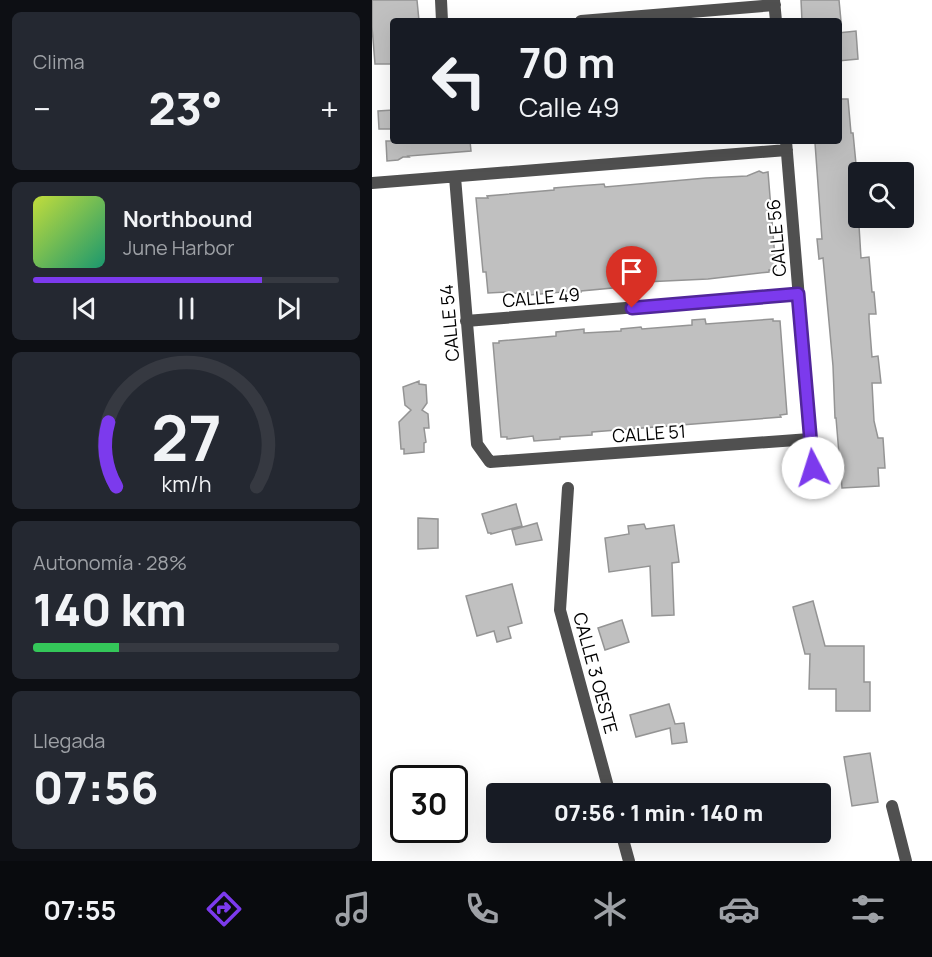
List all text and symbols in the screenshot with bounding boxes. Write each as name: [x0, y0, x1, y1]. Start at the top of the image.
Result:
text: 70 m: [519, 33, 615, 91]
icon: left: [420, 42, 498, 120]
text: Clima: [33, 48, 85, 75]
text: 23°: [148, 77, 222, 139]
text: −: [33, 86, 51, 131]
text: +: [320, 86, 339, 131]
text: Calle 49: [519, 88, 620, 125]
map controls: [848, 162, 914, 228]
button: search: [848, 162, 914, 228]
street label: CALLE 56: [761, 198, 791, 278]
text: Northbound: [123, 204, 253, 234]
text: June Harbor: [123, 234, 235, 261]
pin: [606, 246, 657, 308]
icon: arrive: [615, 255, 648, 288]
street label: CALLE 49: [501, 282, 581, 312]
street label: CALLE 54: [434, 284, 464, 362]
icon: previous: [68, 292, 101, 325]
icon: pause: [170, 292, 203, 325]
icon: next: [272, 292, 305, 325]
text: 27: [151, 395, 221, 481]
street label: CALLE 51: [611, 418, 687, 448]
position arrow: [781, 436, 845, 500]
text: km/h: [161, 470, 211, 499]
text: Autonomía · 28%: [33, 549, 187, 576]
text: 140 km: [33, 578, 187, 640]
street label: CALLE 3 OESTE: [568, 610, 624, 736]
text: Llegada: [33, 727, 105, 754]
text: 07:56: [33, 756, 158, 818]
speed limit sign: 30: [390, 765, 468, 843]
text: 07:56 · 1 min · 140 m: [554, 798, 763, 828]
icon: directions: [203, 888, 245, 930]
icon: music: [332, 888, 374, 930]
icon: phone: [461, 888, 503, 930]
icon: climate: [589, 888, 631, 930]
icon: car: [718, 888, 760, 930]
icon: filters: [847, 888, 889, 930]
text: 07:55: [43, 891, 116, 928]

